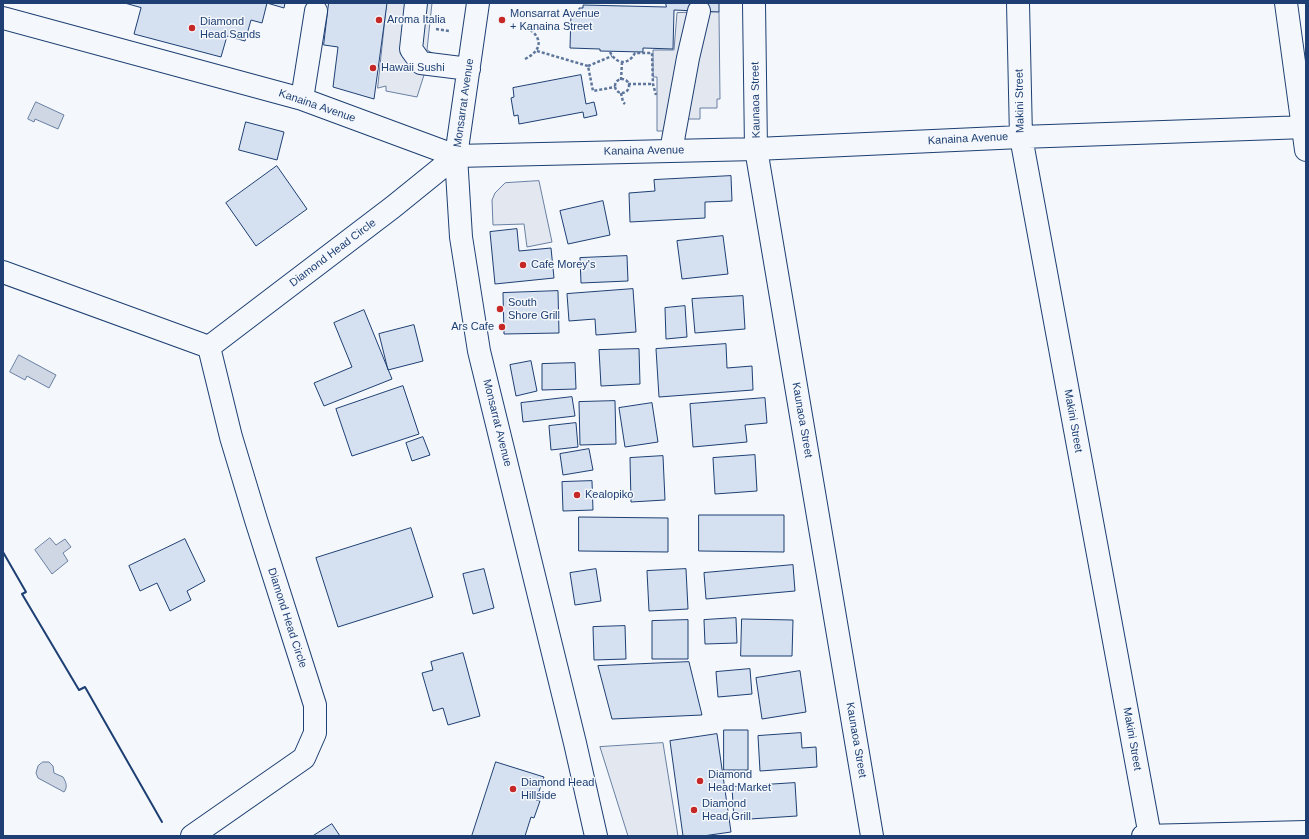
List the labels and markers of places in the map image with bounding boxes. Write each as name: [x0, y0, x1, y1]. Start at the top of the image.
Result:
place label: Monsarrat Avenue + Kanaina Street: [510, 7, 600, 33]
place label: Aroma Italia: [387, 13, 446, 27]
place label: Diamond Head Sands: [200, 15, 261, 41]
marker: Aroma Italia: [374, 15, 384, 25]
marker: Monsarrat Avenue + Kanaina Street: [497, 15, 507, 25]
marker: Diamond Head Sands: [187, 23, 197, 33]
place label: Hawaii Sushi: [381, 61, 445, 75]
marker: Hawaii Sushi: [368, 63, 378, 73]
place label: Cafe Morey's: [531, 258, 595, 272]
marker: Cafe Morey's: [518, 260, 528, 270]
place label: South Shore Grill: [508, 296, 560, 322]
marker: South Shore Grill: [495, 304, 505, 314]
place label: Ars Cafe: [451, 320, 494, 334]
marker: Ars Cafe: [497, 322, 507, 332]
place label: Kealopiko: [585, 488, 633, 502]
marker: Kealopiko: [572, 490, 582, 500]
place label: Diamond Head Market: [708, 768, 771, 794]
place label: Diamond Head Hillside: [521, 776, 594, 802]
marker: Diamond Head Market: [695, 776, 705, 786]
marker: Diamond Head Hillside: [508, 784, 518, 794]
place label: Diamond Head Grill: [702, 797, 751, 823]
marker: Diamond Head Grill: [689, 805, 699, 815]

